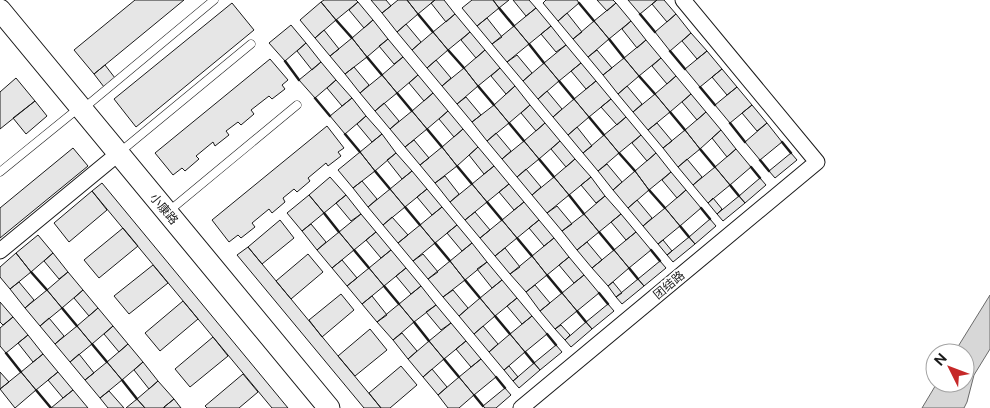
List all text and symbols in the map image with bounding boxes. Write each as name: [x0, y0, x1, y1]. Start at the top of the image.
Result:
street label: 小康路: [147, 191, 181, 227]
street label: 团结路: [651, 268, 687, 302]
north arrow: [925, 343, 975, 393]
text: N: [931, 350, 950, 369]

